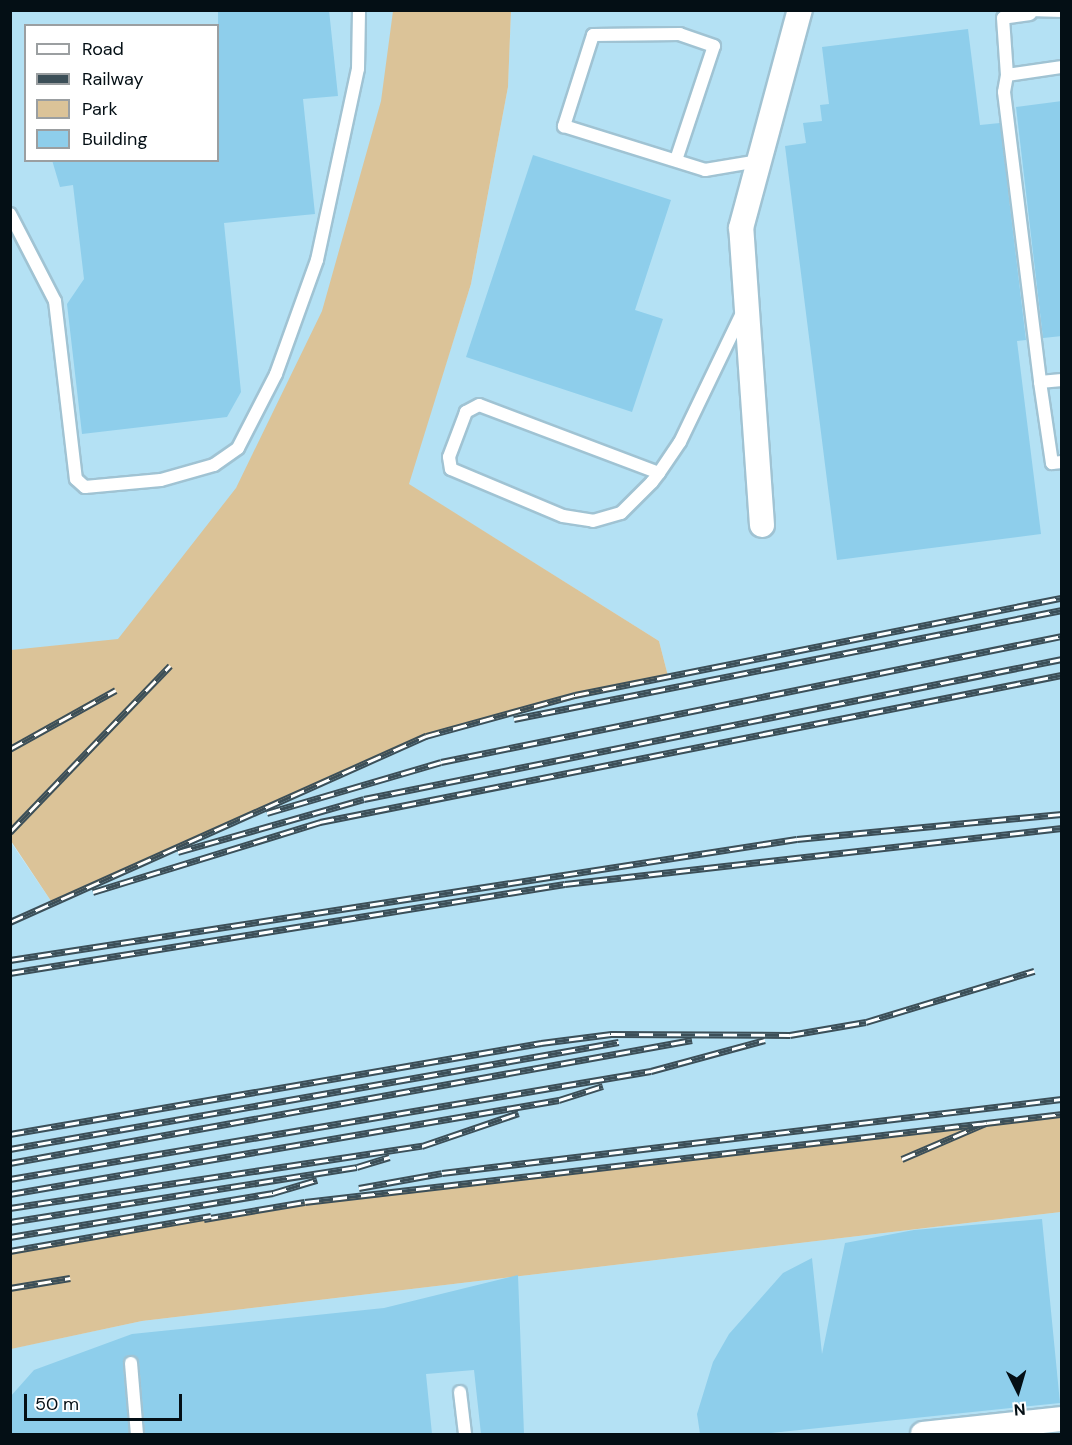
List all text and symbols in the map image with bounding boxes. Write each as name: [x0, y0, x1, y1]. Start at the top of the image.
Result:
legend: [24, 24, 219, 162]
text: Road: [82, 37, 124, 61]
text: Railway: [82, 67, 144, 91]
text: Park: [82, 97, 118, 121]
text: Building: [82, 127, 147, 151]
north arrow: [988, 1361, 1048, 1421]
scale bar: [27, 1382, 184, 1420]
text: 50 m: [35, 1392, 79, 1416]
text: N: [1013, 1398, 1026, 1420]

